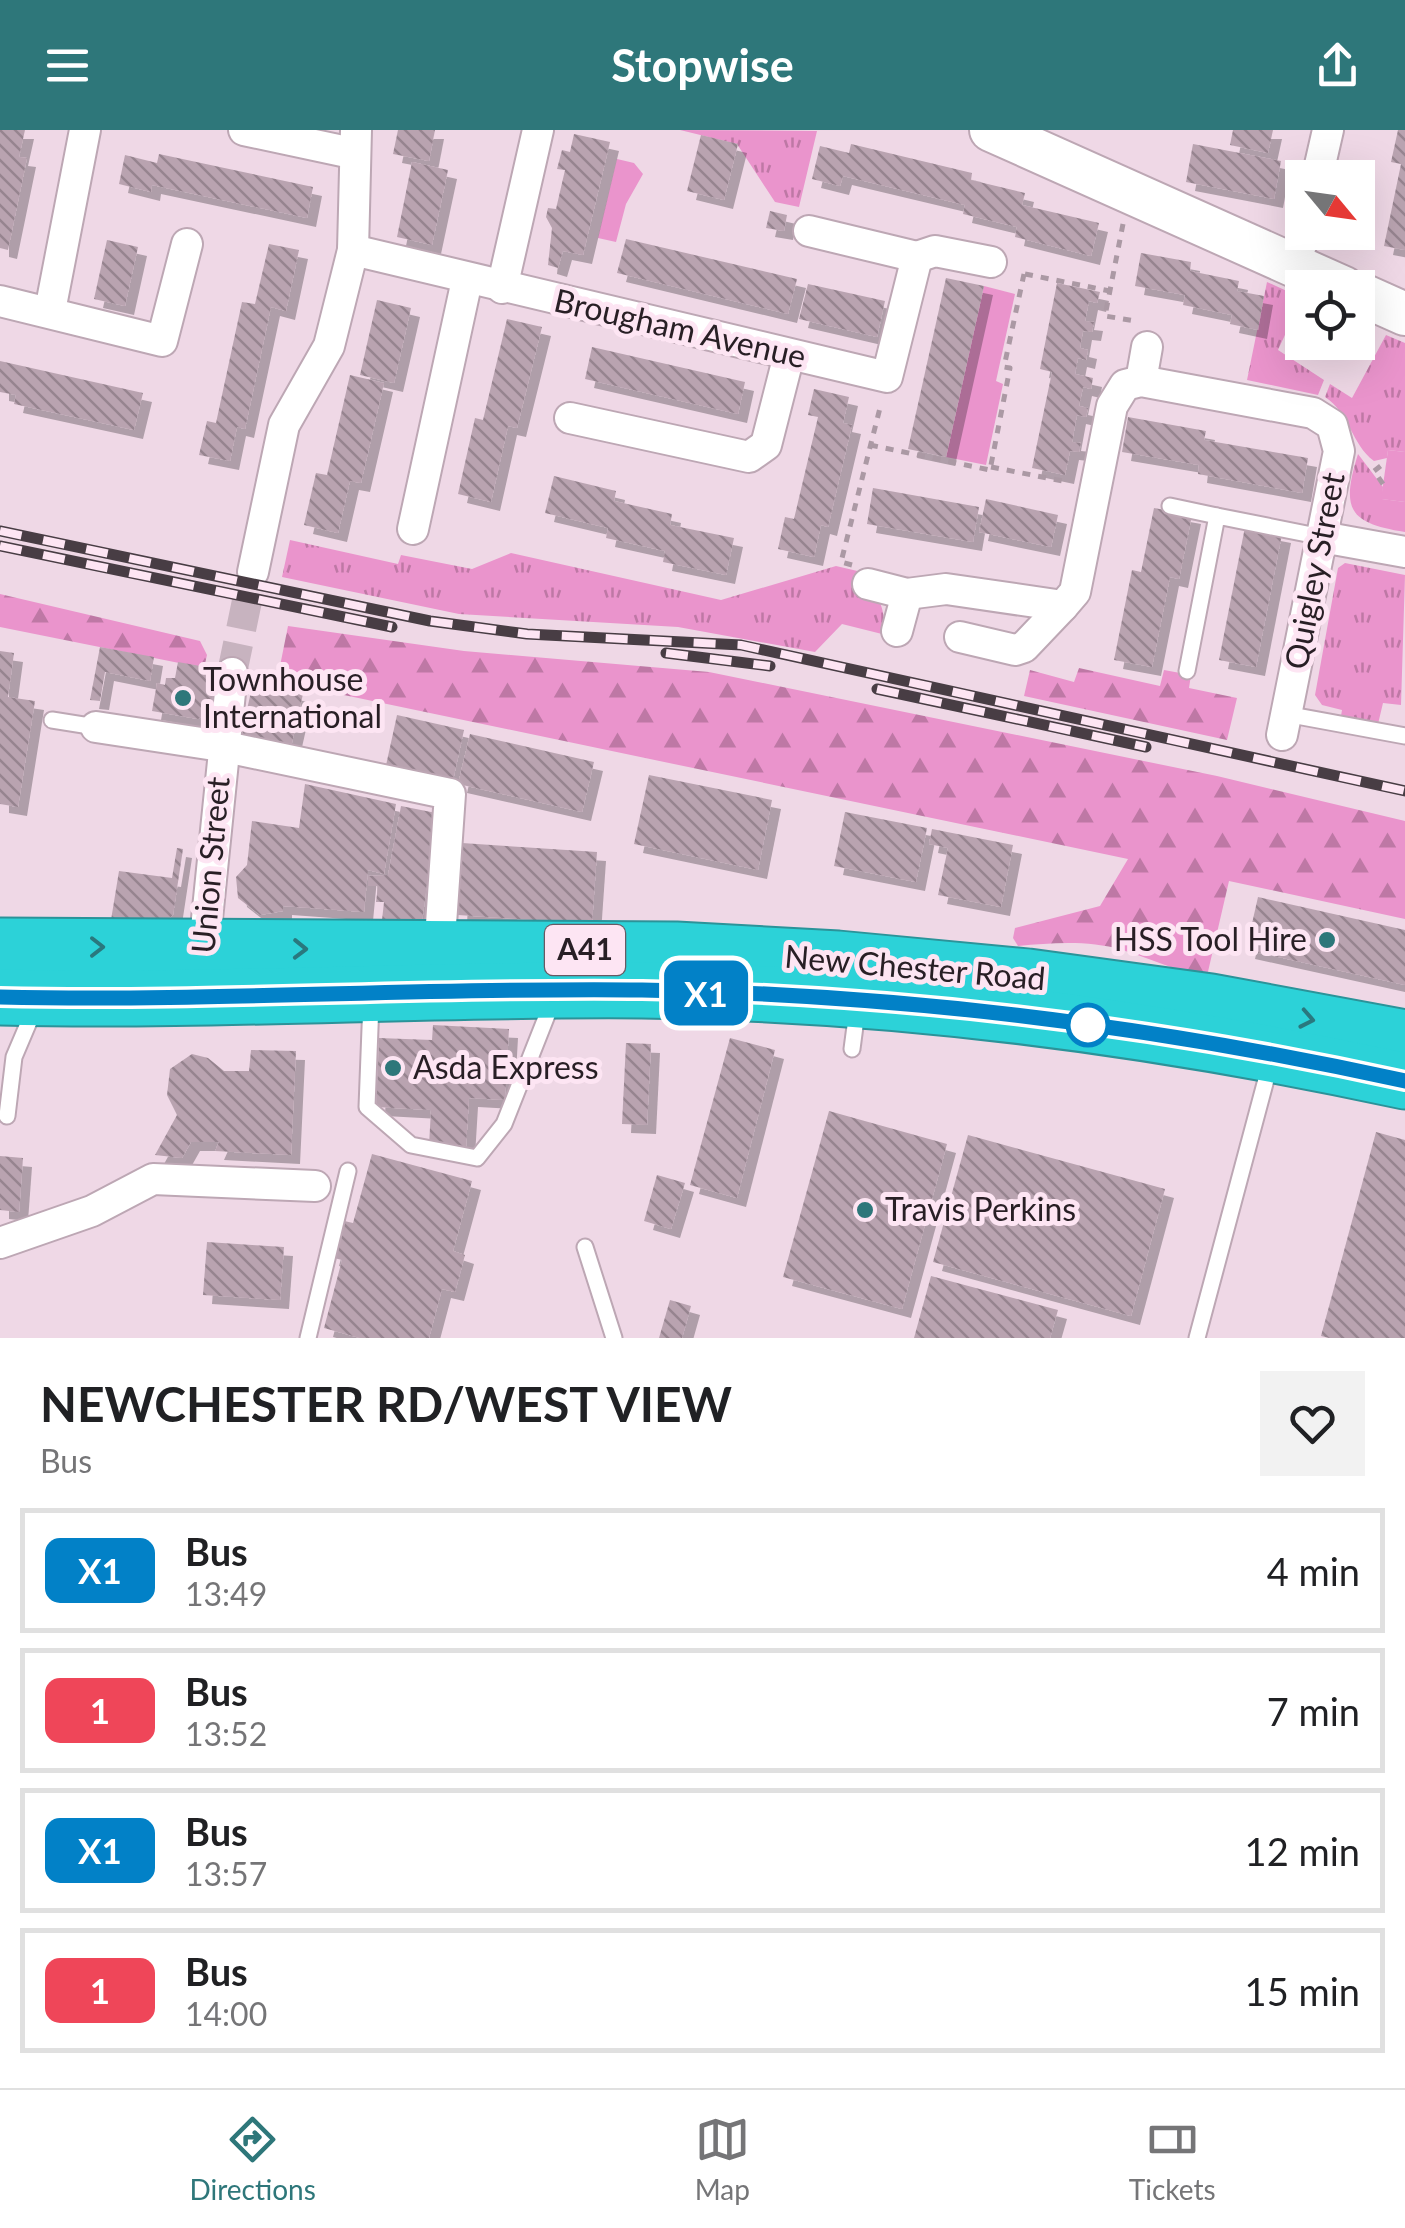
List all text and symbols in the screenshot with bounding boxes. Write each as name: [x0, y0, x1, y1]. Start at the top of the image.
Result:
icon: menu: [40, 38, 95, 93]
text: Stopwise: [611, 38, 794, 92]
icon: share: [1310, 38, 1365, 93]
north arrow: [1285, 160, 1375, 250]
map controls: [1285, 160, 1375, 360]
button: locate: [1285, 270, 1375, 360]
street label: Brougham Avenue: [551, 280, 810, 375]
street label: Quigley Street: [1275, 468, 1352, 672]
place label: Townhouse International: [203, 659, 382, 735]
marker: Townhouse International: [172, 687, 194, 709]
street label: Union Street: [182, 774, 237, 955]
place label: HSS Tool Hire: [1114, 919, 1307, 958]
road number: A41: [545, 925, 625, 975]
marker: HSS Tool Hire: [1316, 929, 1338, 951]
street label: New Chester Road: [783, 936, 1047, 997]
one-way arrow: [90, 937, 106, 958]
one-way arrow: [293, 939, 309, 960]
line badge: X1: [661, 960, 751, 1026]
text: X1: [684, 972, 728, 1014]
unlabelled marker: [1067, 1004, 1109, 1046]
one-way arrow: [1298, 1008, 1315, 1029]
place label: Asda Express: [413, 1047, 599, 1086]
marker: Asda Express: [382, 1057, 404, 1079]
place label: Travis Perkins: [885, 1189, 1076, 1228]
marker: Travis Perkins: [854, 1199, 876, 1221]
button: heart: [1260, 1371, 1365, 1476]
text: NEWCHESTER RD/WEST VIEW: [40, 1375, 732, 1432]
text: Bus: [40, 1441, 92, 1480]
text: Bus: [185, 1528, 248, 1574]
text: 4 min: [1267, 1548, 1360, 1594]
text: X1: [78, 1549, 122, 1591]
text: 13:49: [185, 1574, 267, 1613]
text: Bus: [185, 1668, 248, 1714]
text: 7 min: [1267, 1688, 1360, 1734]
text: 1: [90, 1689, 110, 1731]
text: 13:52: [185, 1714, 267, 1753]
text: Bus: [185, 1808, 248, 1854]
text: 12 min: [1245, 1828, 1360, 1874]
text: X1: [78, 1829, 122, 1871]
text: 13:57: [185, 1854, 267, 1893]
text: Bus: [185, 1948, 248, 1994]
text: 15 min: [1245, 1968, 1360, 2014]
text: 1: [90, 1969, 110, 2011]
text: 14:00: [185, 1994, 267, 2033]
tab: Directions: [189, 2112, 316, 2206]
tab: Map: [695, 2112, 750, 2206]
tab: Tickets: [1129, 2112, 1216, 2206]

